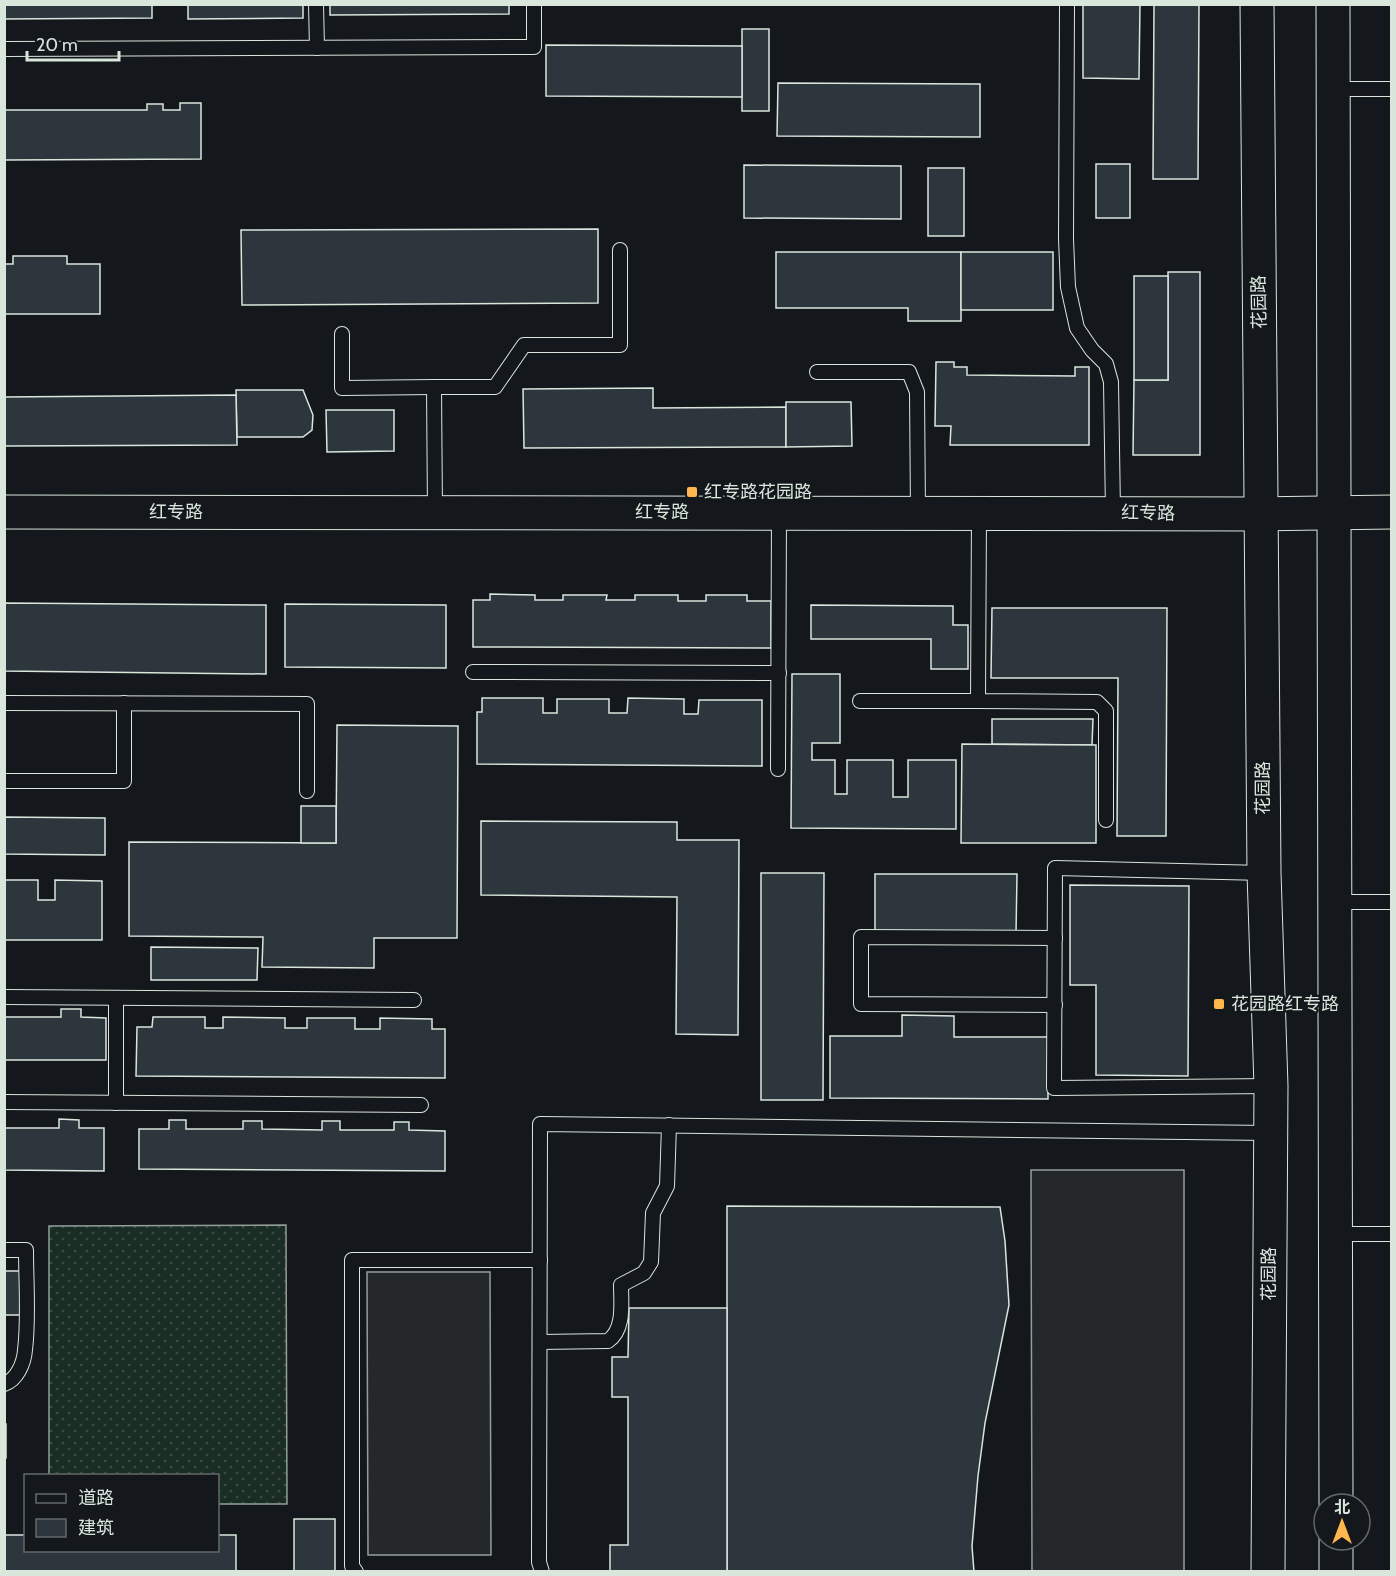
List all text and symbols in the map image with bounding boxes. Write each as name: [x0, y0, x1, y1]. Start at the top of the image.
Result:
scale bar: [27, 24, 118, 62]
text: 20 m: [36, 34, 78, 56]
street label: 花园路: [1248, 275, 1270, 329]
place label: 红专路花园路: [704, 481, 812, 503]
marker: 红专路花园路: [685, 485, 699, 499]
street label: 红专路: [149, 501, 203, 523]
street label: 红专路: [635, 501, 689, 523]
street label: 红专路: [1121, 502, 1175, 524]
street label: 花园路: [1252, 761, 1274, 815]
place label: 花园路红专路: [1231, 993, 1339, 1015]
marker: 花园路红专路: [1212, 997, 1226, 1011]
street label: 花园路: [1258, 1247, 1280, 1301]
legend: [24, 1474, 219, 1552]
text: 道路: [78, 1487, 114, 1509]
north arrow: [1312, 1492, 1372, 1552]
text: 北: [1334, 1498, 1350, 1517]
text: 建筑: [78, 1517, 114, 1539]

